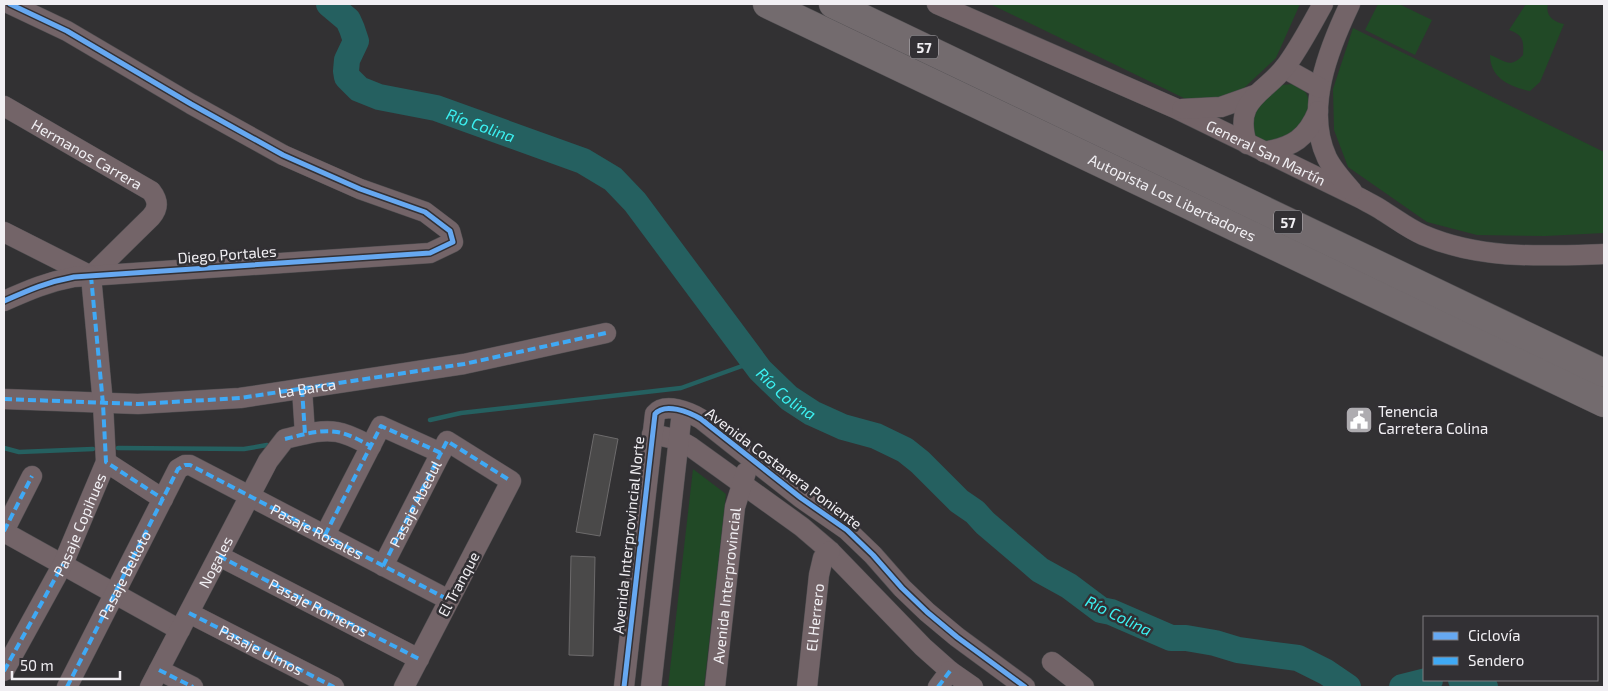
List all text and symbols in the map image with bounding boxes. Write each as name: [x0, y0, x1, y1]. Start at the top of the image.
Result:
road number: 57: [910, 36, 938, 58]
water label: Río Colina: [444, 103, 518, 145]
street label: Hermanos Carrera: [29, 115, 146, 193]
street label: General San Martín: [1204, 116, 1329, 189]
street label: Autopista Los Libertadores: [1086, 150, 1259, 245]
road number: 57: [1274, 210, 1302, 233]
street label: Diego Portales: [177, 242, 277, 266]
water label: Río Colina: [753, 363, 820, 423]
street label: La Barca: [277, 375, 337, 401]
place label: Tenencia Carretera Colina: [1378, 402, 1488, 437]
street label: Avenida Costanera Poniente: [702, 403, 866, 533]
public building icon: Tenencia Carretera Colina: [1344, 405, 1374, 435]
street label: Avenida Interprovincial Norte: [609, 435, 647, 635]
street label: Pasaje Abedul: [385, 457, 445, 550]
street label: Pasaje Copihues: [49, 470, 109, 579]
street label: Pasaje Rosales: [268, 500, 366, 563]
street label: Avenida Interprovincial: [709, 506, 744, 665]
street label: Pasaje Belloto: [94, 527, 154, 622]
street label: Nogales: [194, 533, 236, 591]
street label: El Tranque: [433, 548, 483, 620]
street label: Pasaje Romeros: [266, 574, 371, 640]
street label: El Herrero: [802, 583, 827, 652]
water label: Río Colina: [1083, 591, 1155, 639]
legend: [1423, 616, 1598, 681]
street label: Pasaje Ulmos: [216, 621, 306, 679]
text: Ciclovía: [1468, 626, 1520, 644]
scale bar: [12, 648, 120, 680]
text: Sendero: [1468, 651, 1524, 669]
text: 50 m: [20, 656, 54, 674]

